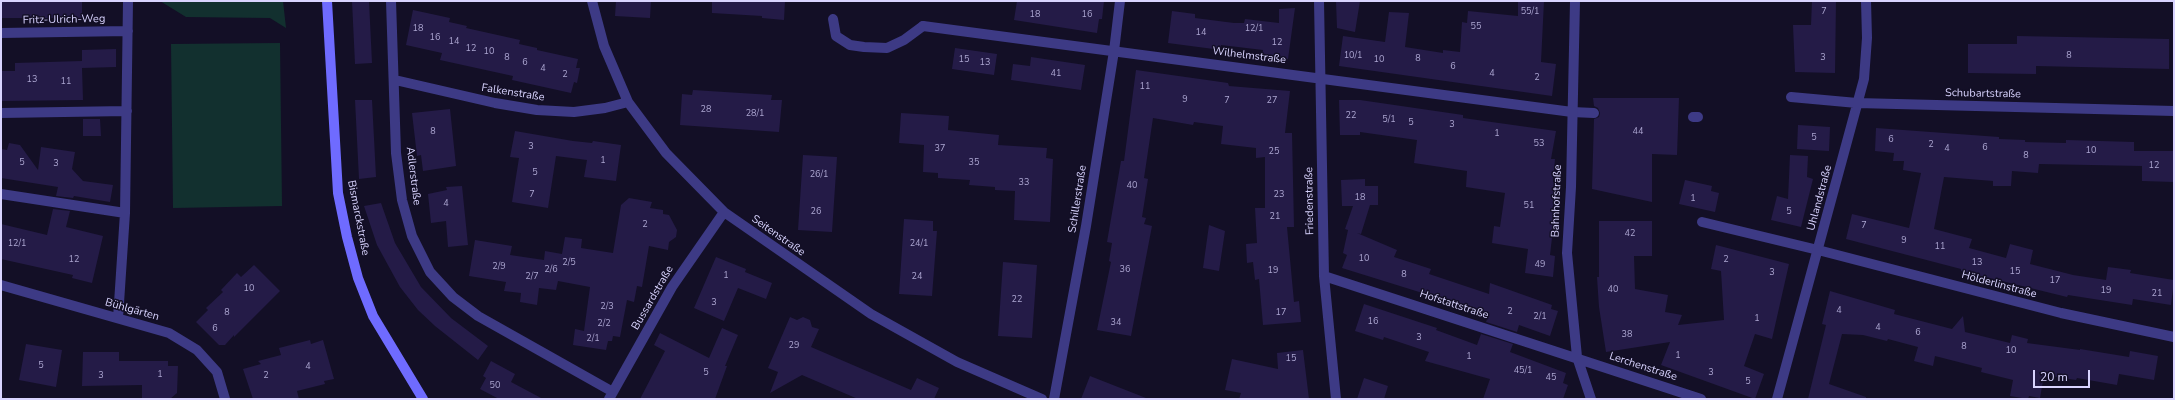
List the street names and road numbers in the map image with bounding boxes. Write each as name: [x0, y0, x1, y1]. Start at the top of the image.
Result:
street label: Fritz-Ulrich-Weg: [23, 13, 105, 27]
street label: Wilhelmstraße: [1211, 45, 1287, 67]
street label: Falkenstraße: [480, 81, 546, 105]
street label: Schubartstraße: [1945, 87, 2021, 101]
street label: Adlerstraße: [403, 146, 423, 206]
street label: Schillerstraße: [1066, 164, 1090, 234]
street label: Bahnhofstraße: [1549, 164, 1565, 238]
street label: Uhlandstraße: [1805, 164, 1835, 232]
street label: Friedenstraße: [1303, 167, 1317, 235]
street label: Bismarckstraße: [344, 179, 372, 257]
street label: Seitenstraße: [749, 213, 807, 259]
street label: Bussardstraße: [629, 264, 677, 332]
street label: Hölderlinstraße: [1960, 269, 2038, 301]
street label: Hofstattstraße: [1418, 288, 1490, 322]
street label: Bühlgärten: [104, 296, 160, 324]
street label: Lerchenstraße: [1607, 350, 1679, 384]

